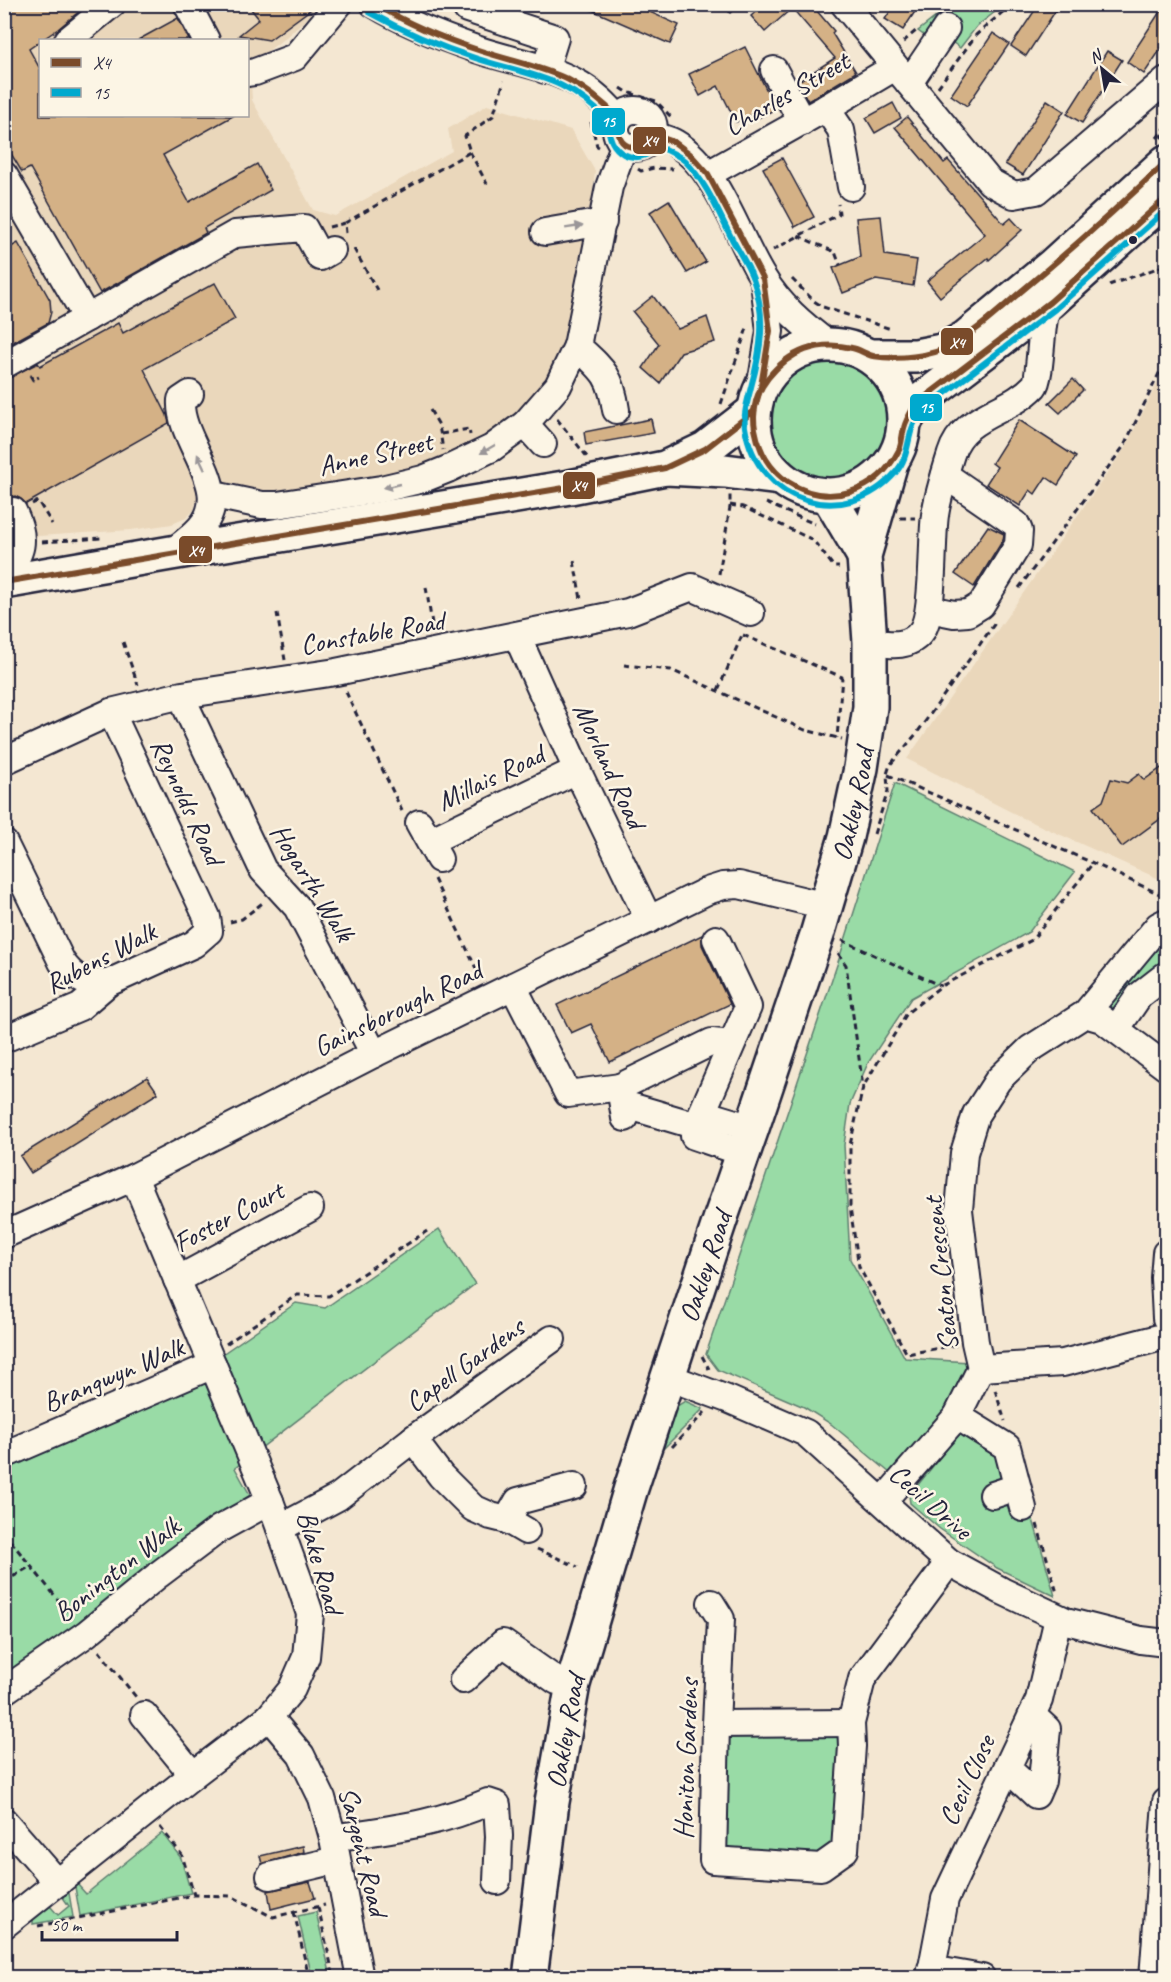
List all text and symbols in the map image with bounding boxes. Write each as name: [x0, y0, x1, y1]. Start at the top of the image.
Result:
legend: [39, 39, 249, 117]
north arrow: [1072, 39, 1132, 99]
street label: Charles Street: [717, 42, 858, 143]
text: N: [1086, 44, 1107, 68]
text: X4: [93, 52, 112, 74]
text: 15: [93, 82, 110, 104]
line badge: 15: [591, 107, 626, 136]
text: 15: [601, 112, 617, 132]
line badge: X4: [632, 126, 667, 155]
text: X4: [642, 131, 660, 151]
one-way arrow: [564, 223, 583, 232]
unlabelled marker: [1127, 234, 1139, 246]
line badge: X4: [940, 327, 974, 356]
text: X4: [949, 333, 967, 353]
line badge: 15: [909, 393, 943, 422]
text: 15: [919, 398, 935, 418]
street label: Anne Street: [315, 423, 438, 484]
one-way arrow: [480, 444, 496, 455]
one-way arrow: [196, 453, 206, 471]
line badge: X4: [562, 471, 596, 500]
text: X4: [571, 476, 589, 496]
one-way arrow: [383, 482, 401, 492]
line badge: X4: [178, 535, 213, 564]
text: X4: [188, 541, 206, 561]
street label: Constable Road: [297, 602, 451, 662]
street label: Morland Road: [565, 697, 655, 837]
street label: Reynolds Road: [143, 732, 234, 874]
street label: Millais Road: [431, 735, 553, 818]
street label: Oakley Road: [823, 741, 882, 865]
street label: Hogarth Walk: [263, 817, 363, 949]
street label: Rubens Walk: [39, 913, 163, 1001]
street label: Gainsborough Road: [307, 951, 491, 1064]
street label: Foster Court: [167, 1172, 292, 1260]
street label: Seaton Crescent: [915, 1193, 966, 1353]
street label: Oakley Road: [670, 1203, 741, 1327]
street label: Capell Gardens: [398, 1308, 533, 1419]
street label: Brangwyn Walk: [37, 1328, 191, 1420]
street label: Cecil Drive: [882, 1456, 981, 1548]
street label: Blake Road: [289, 1507, 353, 1621]
street label: Bonington Walk: [46, 1508, 189, 1630]
street label: Oakley Road: [538, 1667, 594, 1791]
street label: Honiton Gardens: [665, 1676, 706, 1840]
street label: Cecil Close: [930, 1728, 1003, 1831]
street label: Sargent Road: [331, 1783, 397, 1923]
scale bar: [42, 1904, 177, 1942]
text: 50 m: [51, 1914, 84, 1936]

